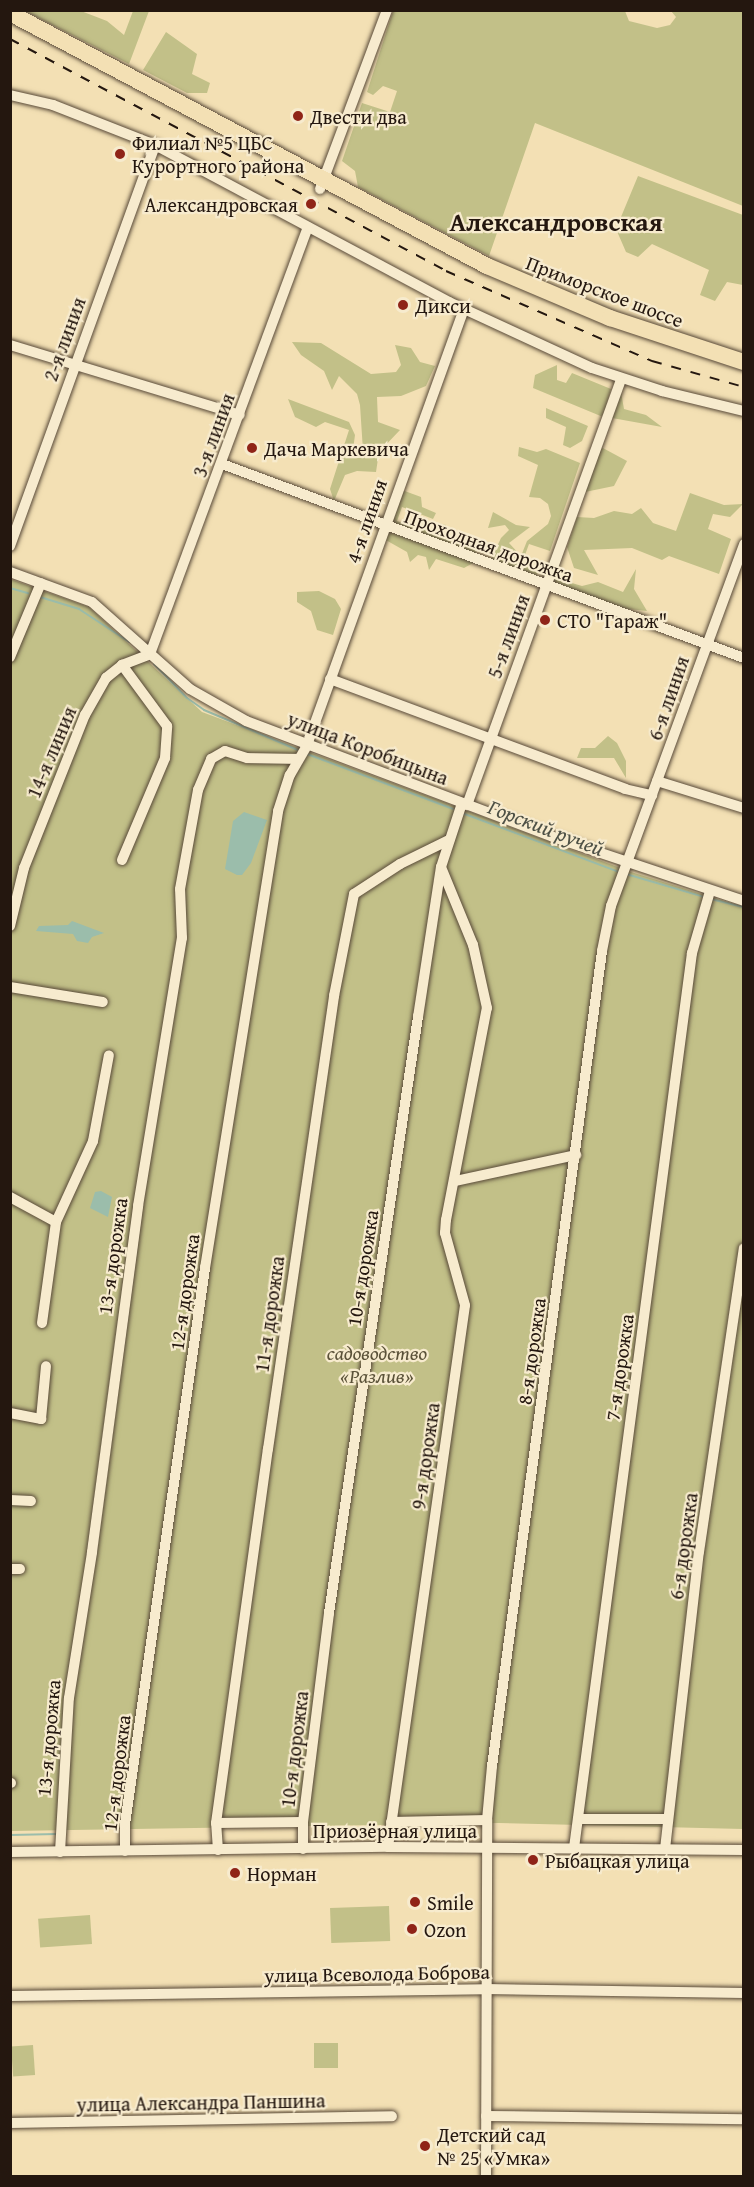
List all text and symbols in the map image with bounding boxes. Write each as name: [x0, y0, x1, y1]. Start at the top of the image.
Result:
place label: Двести два: [310, 104, 407, 128]
marker: Двести два: [291, 109, 305, 123]
place label: Филиал №5 ЦБС Курортного района: [132, 130, 304, 177]
marker: Филиал №5 ЦБС Курортного района: [113, 147, 127, 161]
place label: Александровская: [144, 192, 298, 216]
marker: Александровская: [302, 195, 320, 213]
district label: Александровская: [449, 206, 663, 238]
street label: Приморское шоссе: [523, 250, 687, 332]
place label: Дикси: [415, 293, 471, 317]
street label: 2-я линия: [38, 294, 90, 384]
marker: Дикси: [396, 298, 410, 312]
street label: 3-я линия: [187, 390, 239, 480]
place label: Дача Маркевича: [264, 436, 409, 460]
marker: Дача Маркевича: [245, 441, 259, 455]
street label: 4-я линия: [340, 476, 392, 566]
street label: Проходная дорожка: [401, 503, 577, 587]
street label: 5-я линия: [482, 591, 534, 681]
place label: СТО "Гараж": [557, 608, 667, 632]
marker: СТО "Гараж": [538, 613, 552, 627]
street label: 6-я линия: [642, 653, 694, 743]
street label: 14-я линия: [21, 703, 81, 801]
street label: улица Коробицына: [284, 706, 452, 790]
water label: Горский ручей: [484, 794, 608, 862]
street label: 13-я дорожка: [92, 1196, 132, 1316]
street label: 10-я дорожка: [341, 1208, 383, 1328]
street label: 12-я дорожка: [164, 1232, 204, 1352]
street label: 11-я дорожка: [249, 1254, 289, 1374]
street label: 8-я дорожка: [512, 1296, 550, 1406]
street label: 7-я дорожка: [600, 1312, 638, 1422]
park label: садоводство «Разлив»: [327, 1341, 427, 1388]
street label: 9-я дорожка: [406, 1401, 444, 1511]
street label: 6-я дорожка: [664, 1491, 702, 1601]
street label: 13-я дорожка: [31, 1678, 65, 1798]
street label: 10-я дорожка: [275, 1689, 313, 1809]
street label: 12-я дорожка: [97, 1713, 135, 1833]
street label: Приозёрная улица: [313, 1818, 477, 1842]
place label: Рыбацкая улица: [545, 1848, 689, 1872]
marker: Рыбацкая улица: [526, 1853, 540, 1867]
place label: Норман: [247, 1861, 317, 1885]
marker: Норман: [228, 1866, 242, 1880]
place label: Smile: [427, 1890, 474, 1914]
marker: Smile: [408, 1895, 422, 1909]
place label: Ozon: [424, 1917, 466, 1941]
marker: Ozon: [405, 1922, 419, 1936]
street label: улица Всеволода Боброва: [264, 1959, 490, 1987]
street label: улица Александра Паншина: [76, 2088, 326, 2116]
place label: Детский сад № 25 «Умка»: [437, 2122, 550, 2169]
marker: Детский сад № 25 «Умка»: [418, 2139, 432, 2153]

